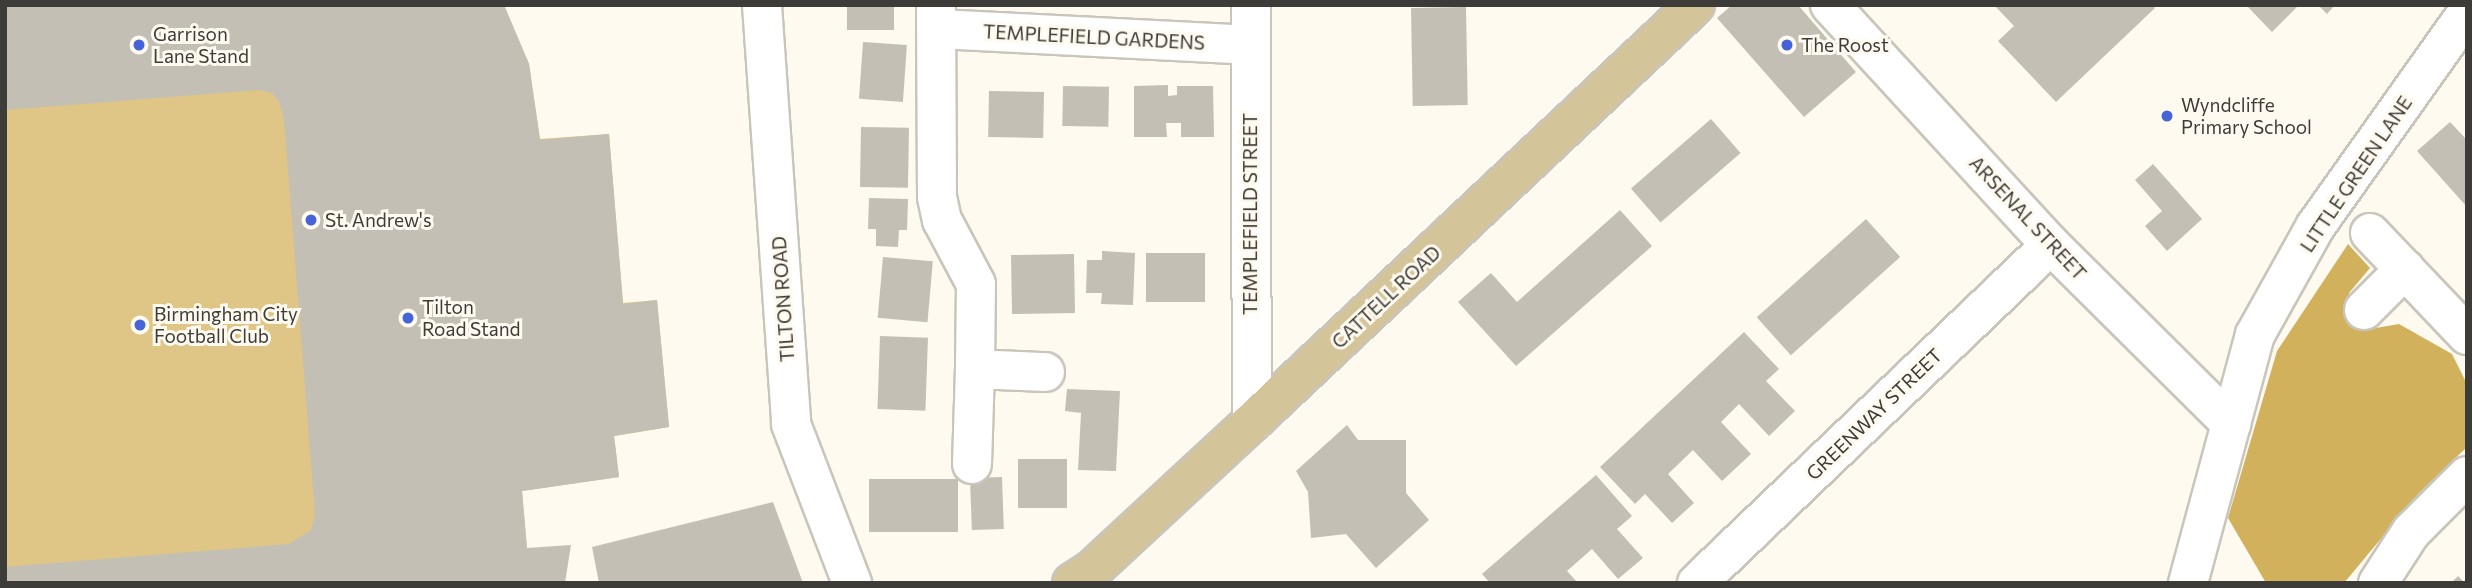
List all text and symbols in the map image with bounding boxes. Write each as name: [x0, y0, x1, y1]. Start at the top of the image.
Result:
street label: TEMPLEFIELD GARDENS: [982, 20, 1206, 54]
place label: Garrison Lane Stand: [153, 23, 249, 67]
place label: The Roost: [1801, 34, 1889, 56]
marker: Garrison Lane Stand: [131, 37, 147, 53]
marker: The Roost: [1779, 37, 1795, 53]
street label: LITTLE GREEN LANE: [2295, 92, 2417, 256]
place label: Wyndcliffe Primary School: [2181, 94, 2312, 138]
marker: Wyndcliffe Primary School: [2159, 108, 2175, 124]
street label: TEMPLEFIELD STREET: [1239, 113, 1261, 315]
street label: ARSENAL STREET: [1965, 151, 2091, 285]
place label: St. Andrew's: [325, 209, 432, 231]
marker: St. Andrew's: [303, 212, 319, 228]
street label: TILTON ROAD: [767, 235, 799, 363]
street label: CATTELL ROAD: [1327, 241, 1445, 353]
place label: Tilton Road Stand: [422, 296, 521, 340]
place label: Birmingham City Football Club: [154, 303, 298, 347]
marker: Tilton Road Stand: [400, 310, 416, 326]
marker: Birmingham City Football Club: [132, 317, 148, 333]
street label: GREENWAY STREET: [1802, 343, 1946, 485]

